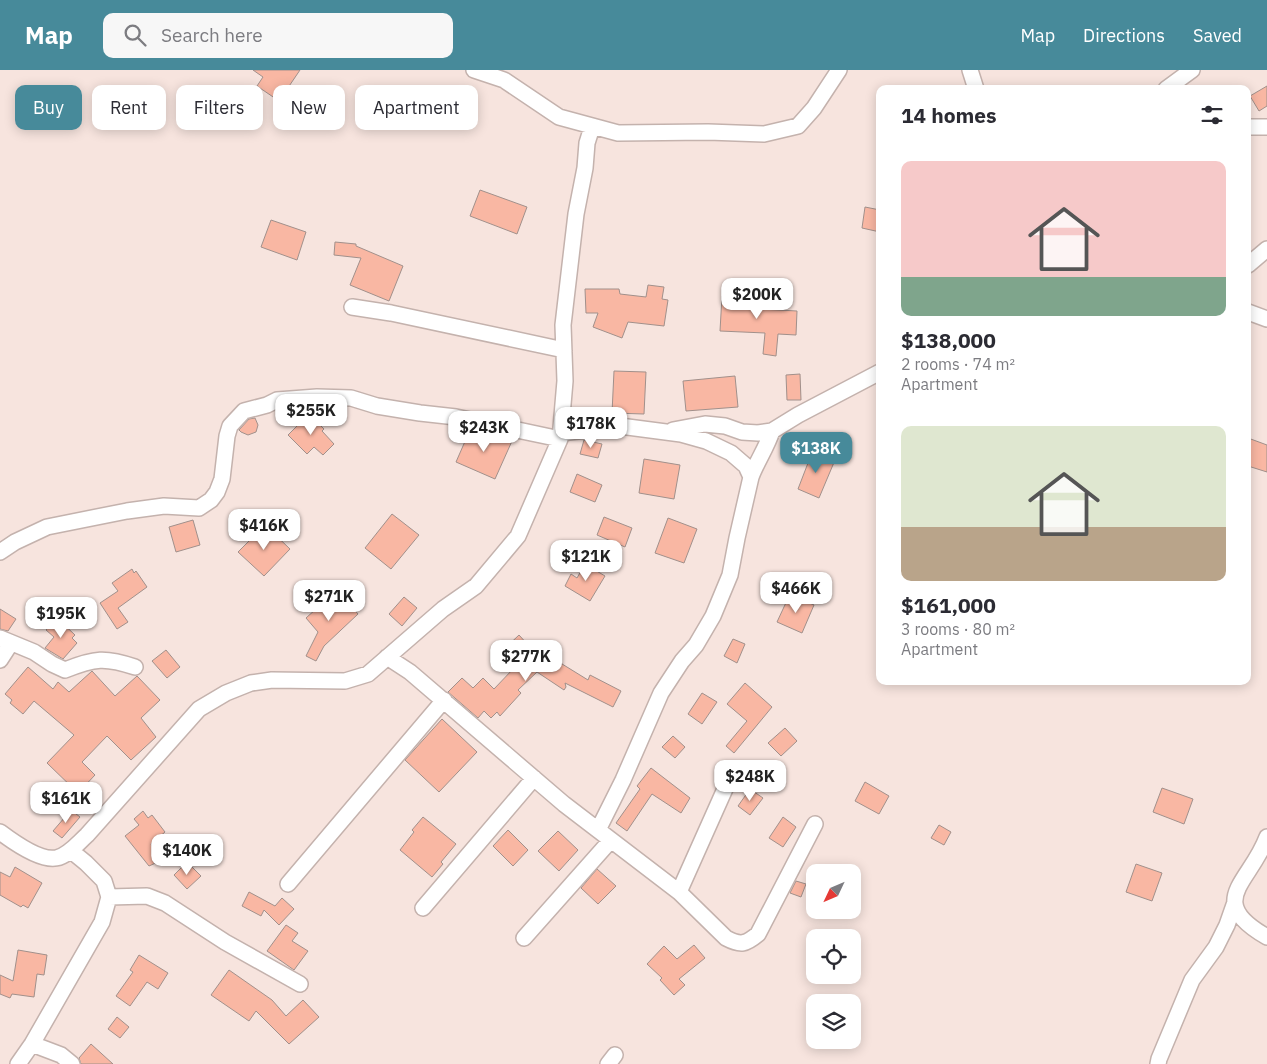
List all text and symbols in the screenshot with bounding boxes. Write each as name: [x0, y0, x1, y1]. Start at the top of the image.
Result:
search box: [103, 13, 453, 58]
text: Map: [25, 19, 73, 51]
icon: search: [121, 21, 149, 49]
text: Search here: [161, 23, 263, 47]
text: Map: [1020, 24, 1055, 47]
text: Directions: [1083, 24, 1165, 47]
text: Saved: [1193, 24, 1242, 47]
chip: Buy: [15, 85, 82, 130]
chip: Rent: [92, 85, 166, 130]
chip: Filters: [176, 85, 263, 130]
chip: New: [273, 85, 345, 130]
chip: Apartment: [355, 85, 478, 130]
text: 14 homes: [901, 101, 997, 129]
icon: filters: [1198, 101, 1226, 129]
icon: home: [1019, 194, 1109, 284]
pin: $200K: [722, 278, 792, 320]
text: $200K: [732, 284, 782, 304]
text: $138,000: [901, 326, 996, 354]
text: 2 rooms · 74 m²: [901, 354, 1015, 374]
text: Apartment: [901, 374, 978, 394]
pin: $255K: [276, 394, 346, 436]
text: $255K: [286, 400, 336, 420]
pin: $178K: [556, 406, 626, 449]
pin: $243K: [449, 410, 519, 453]
text: $178K: [566, 413, 616, 433]
text: $243K: [459, 417, 509, 437]
pin: $138K: [781, 432, 851, 474]
text: $138K: [791, 438, 841, 458]
icon: home: [1019, 459, 1109, 549]
pin: $416K: [229, 508, 299, 551]
text: $416K: [239, 515, 289, 535]
pin: $121K: [551, 540, 621, 582]
text: $121K: [561, 546, 611, 566]
pin: $466K: [761, 572, 831, 614]
text: $466K: [771, 578, 821, 598]
pin: $271K: [294, 580, 364, 622]
text: $271K: [304, 586, 354, 606]
text: $161,000: [901, 591, 996, 619]
pin: $195K: [26, 596, 96, 639]
text: $195K: [36, 603, 86, 623]
text: 3 rooms · 80 m²: [901, 619, 1015, 639]
text: Apartment: [901, 639, 978, 659]
pin: $277K: [491, 640, 561, 682]
text: $277K: [501, 646, 551, 666]
pin: $248K: [715, 760, 785, 802]
text: $248K: [725, 766, 775, 786]
pin: $161K: [31, 782, 101, 824]
text: $161K: [41, 788, 91, 808]
pin: $140K: [152, 834, 222, 876]
text: $140K: [162, 840, 212, 860]
north arrow: [806, 864, 861, 919]
map controls: [806, 864, 861, 1049]
button: locate: [806, 929, 861, 984]
button: layers: [806, 994, 861, 1049]

